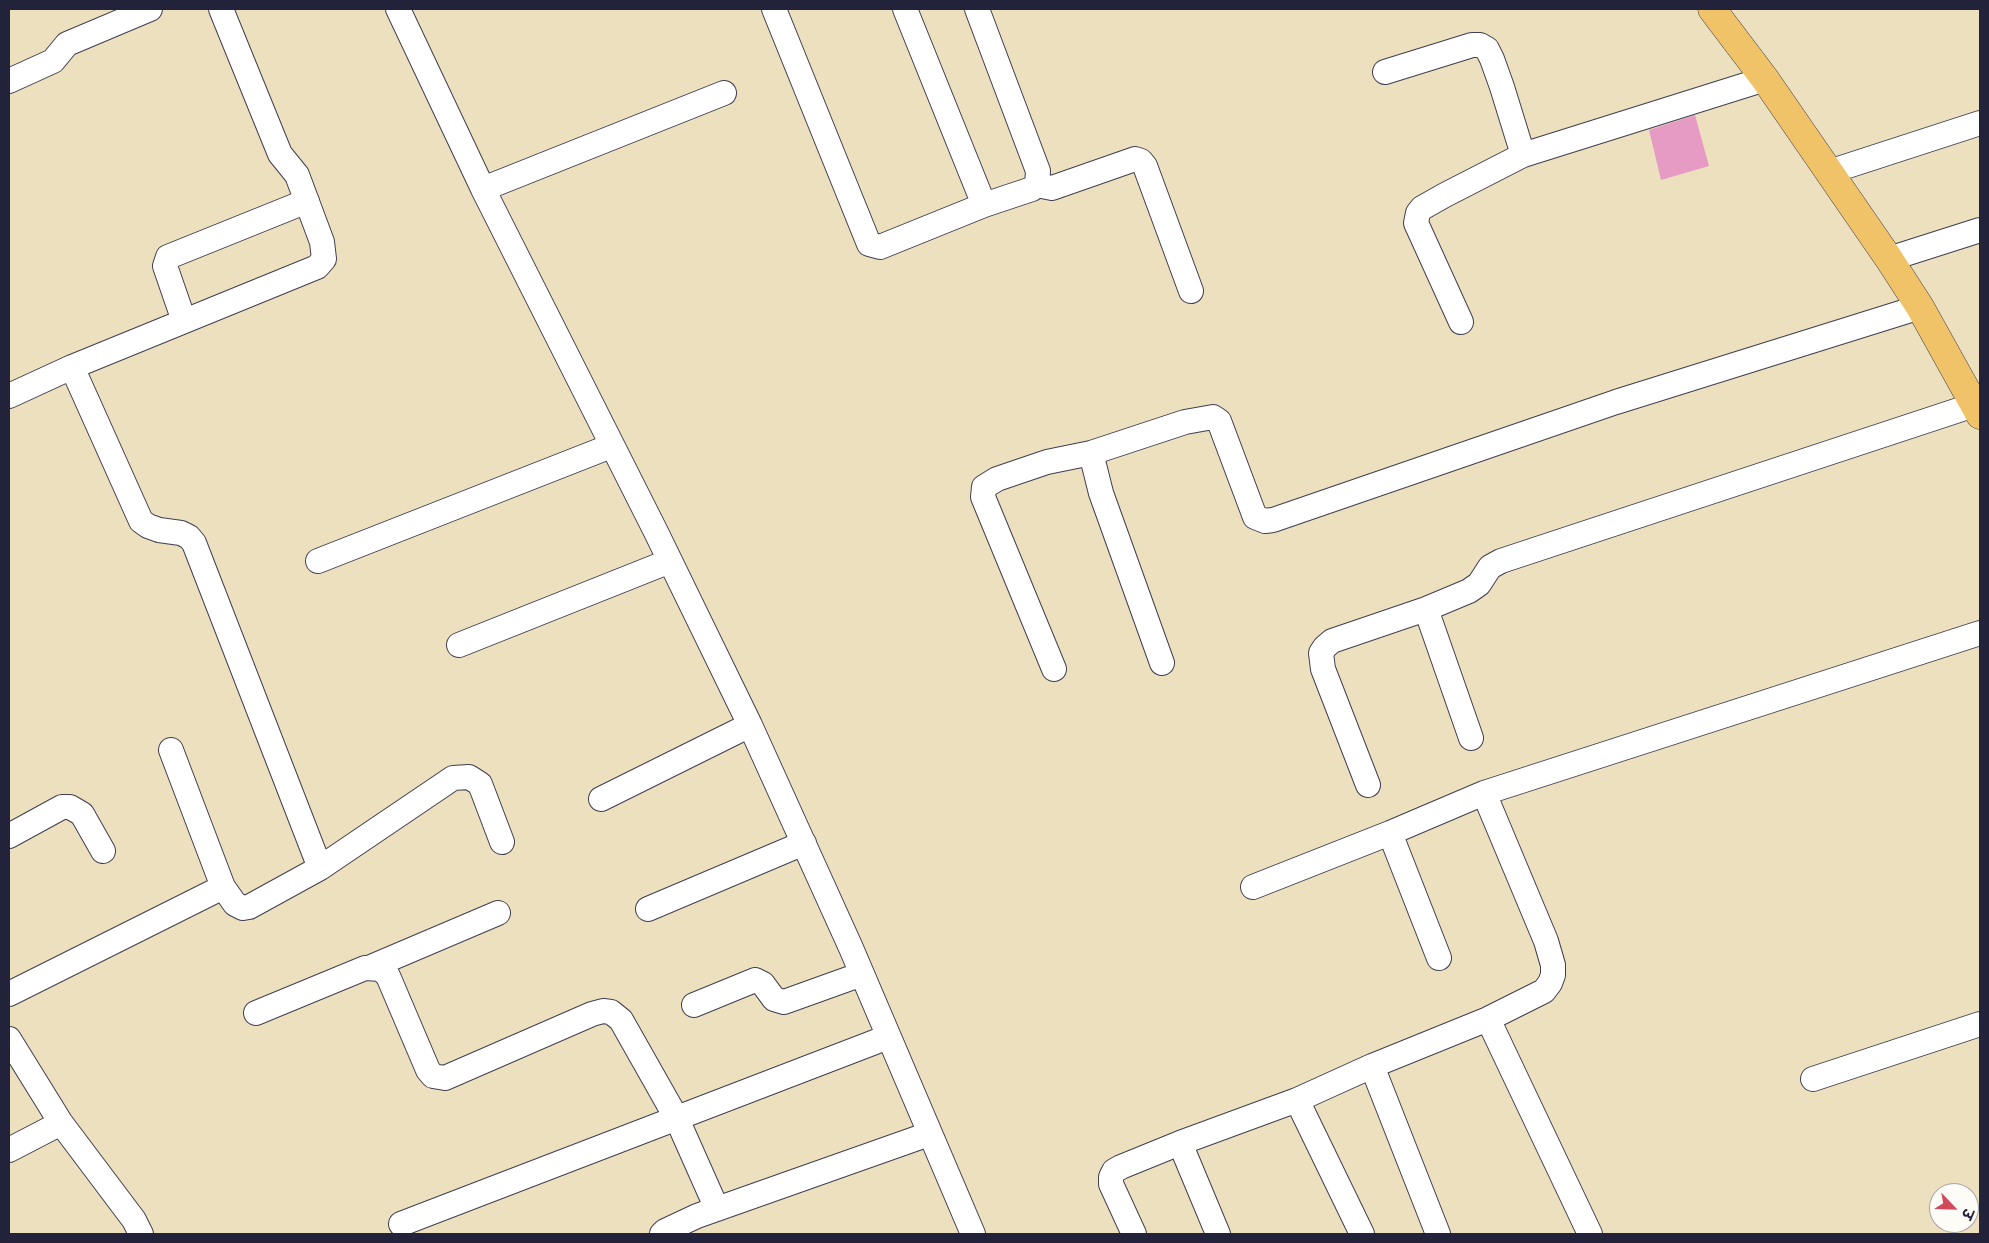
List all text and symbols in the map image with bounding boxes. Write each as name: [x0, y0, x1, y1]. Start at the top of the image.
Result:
north arrow: [1929, 1183, 1979, 1233]
text: उ: [1958, 1206, 1977, 1222]

